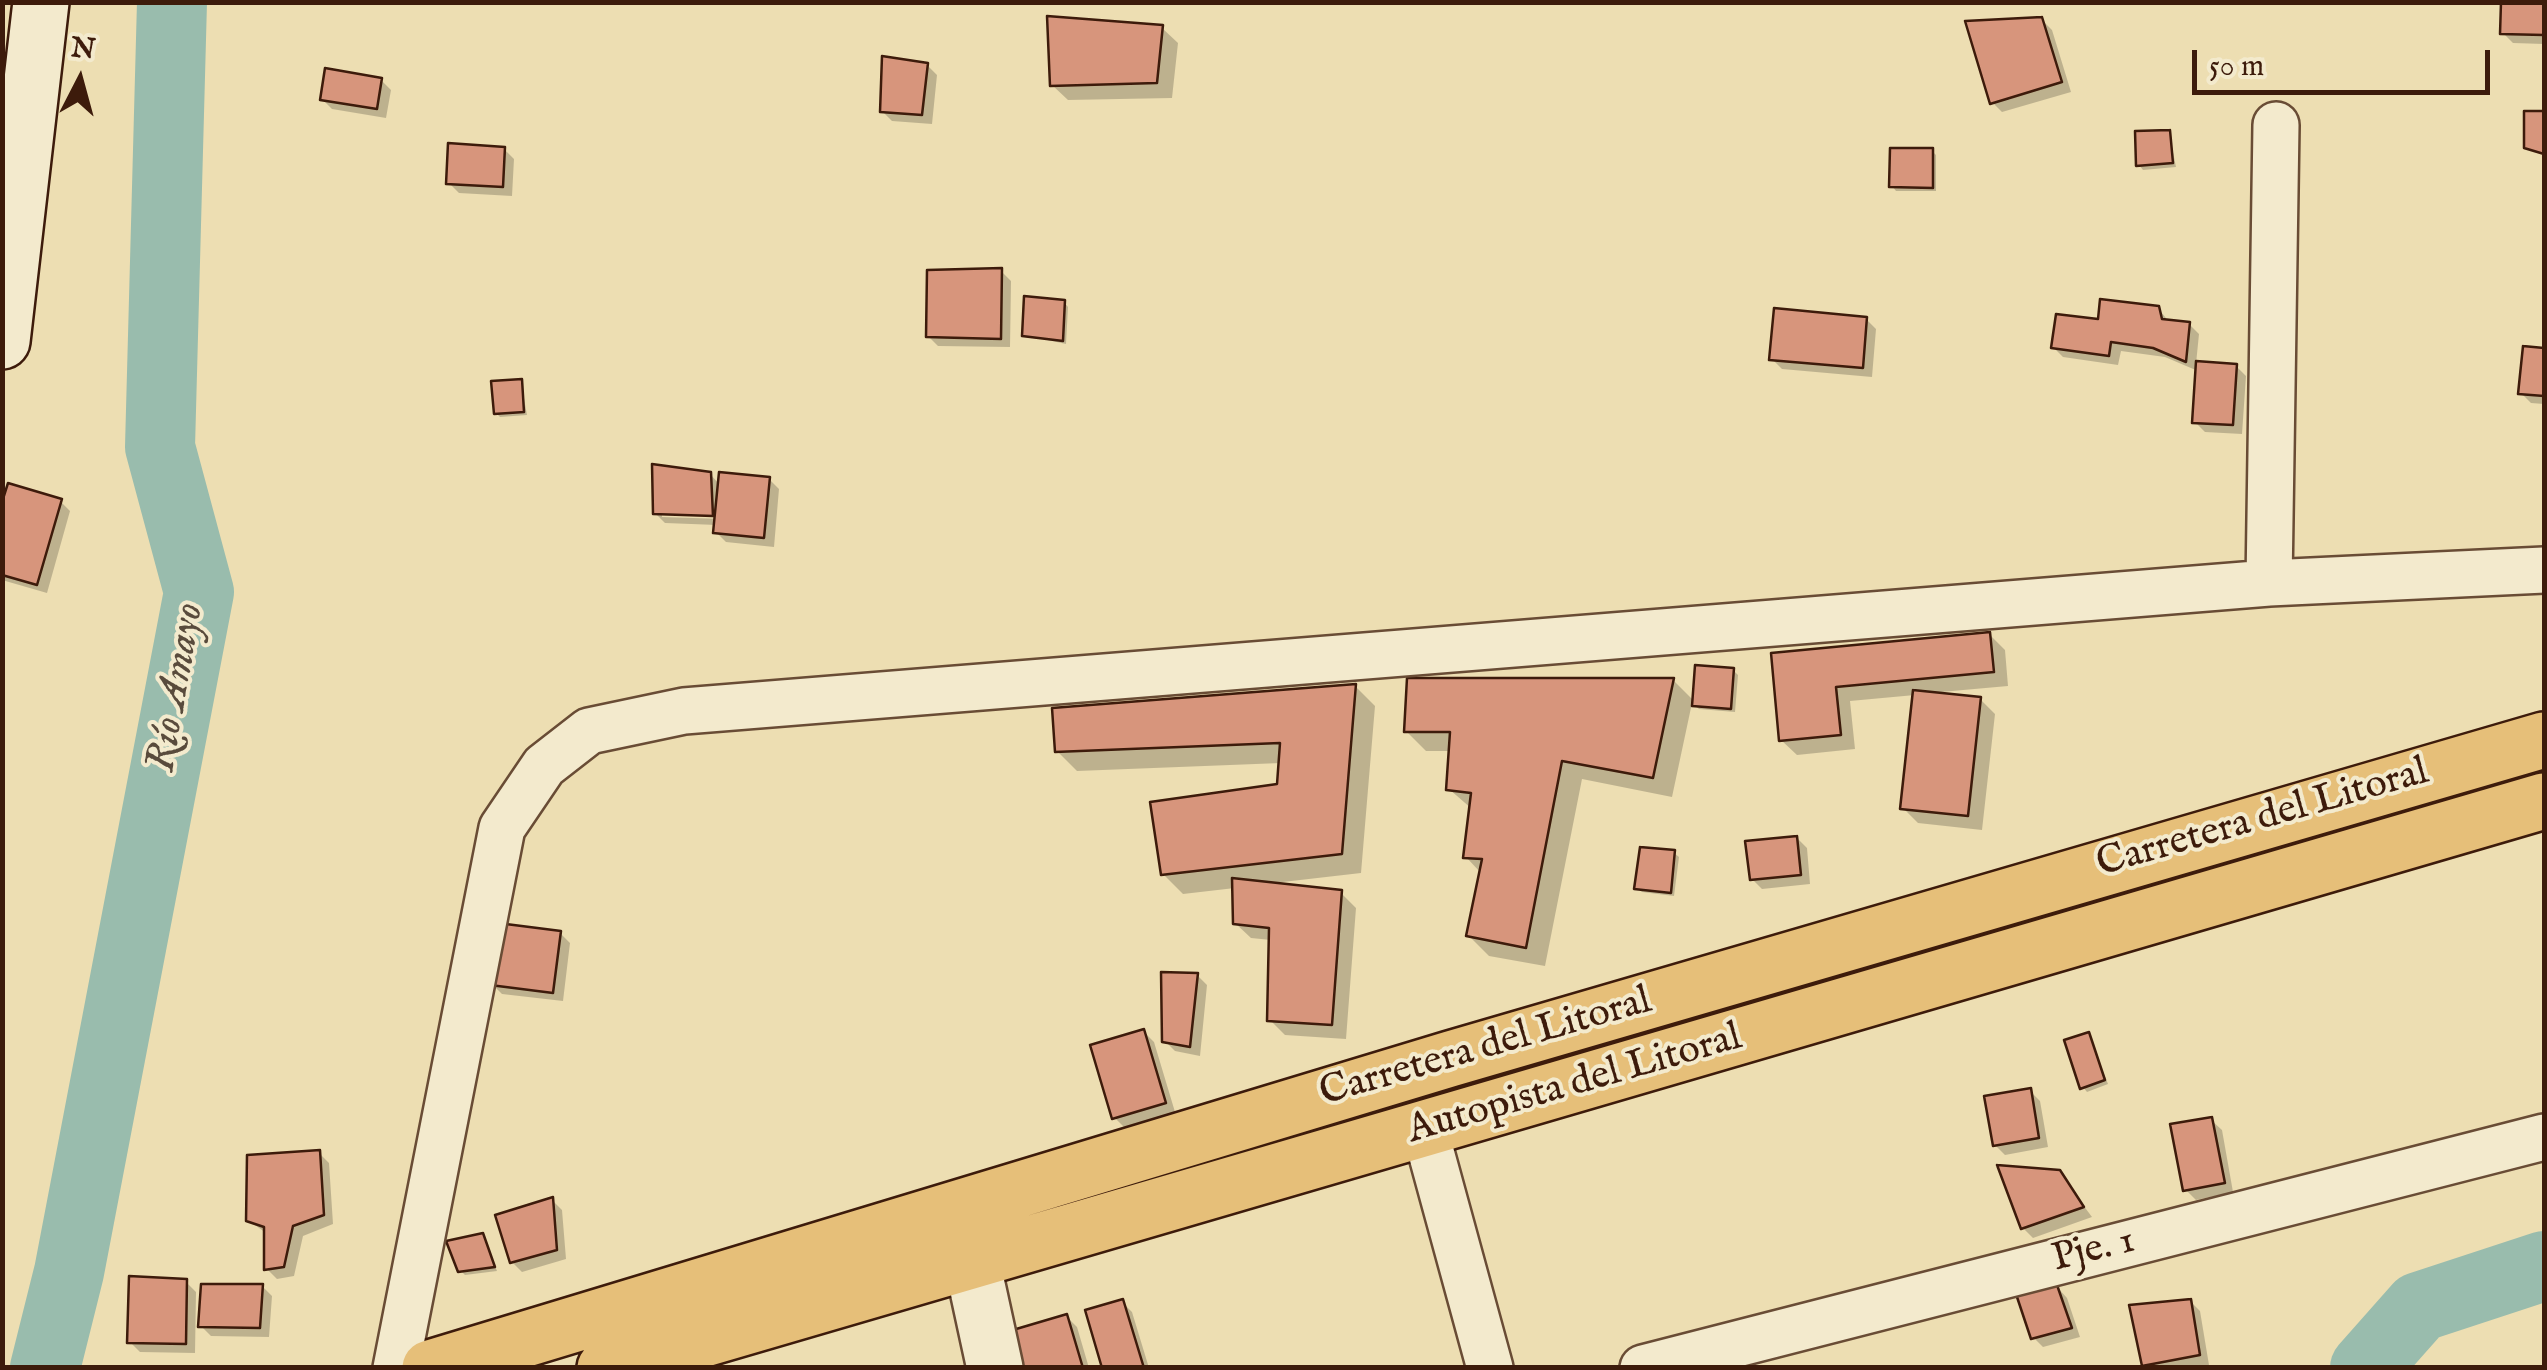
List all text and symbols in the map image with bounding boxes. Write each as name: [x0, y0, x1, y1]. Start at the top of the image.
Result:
north arrow: [30, 30, 130, 130]
scale bar: [2197, 30, 2494, 92]
text: N: [69, 31, 97, 68]
text: 50 m: [2209, 48, 2264, 86]
water label: Río Amayo: [138, 600, 218, 776]
street label: Carretera del Litoral: [2092, 750, 2434, 890]
street label: Carretera del Litoral: [1315, 979, 1657, 1119]
street label: Autopista del Litoral: [1402, 1015, 1748, 1157]
street label: Pje. 1: [2048, 1219, 2140, 1285]

